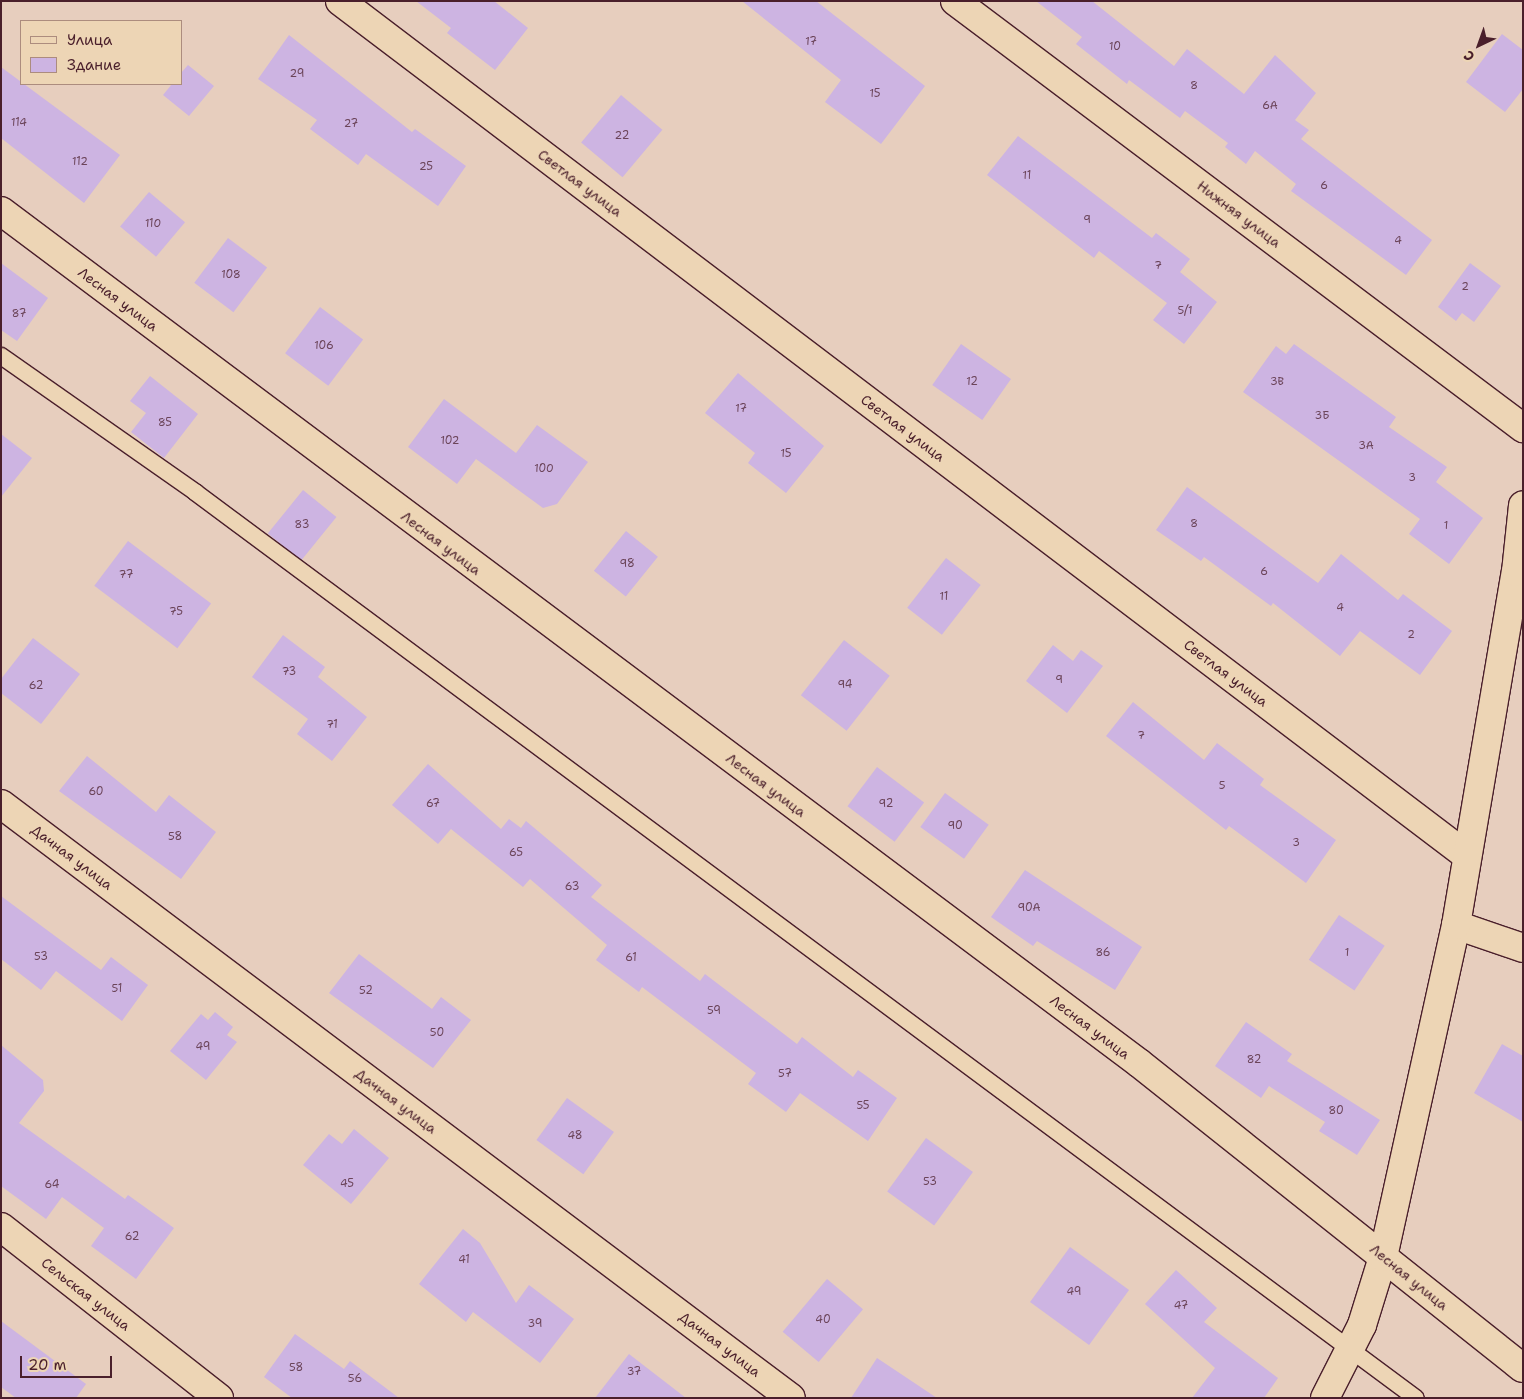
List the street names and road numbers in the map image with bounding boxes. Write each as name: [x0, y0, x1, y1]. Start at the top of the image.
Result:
street label: Светлая улица: [535, 146, 625, 220]
street label: Нижняя улица: [1194, 177, 1284, 251]
street label: Лесная улица: [75, 264, 161, 334]
street label: Светлая улица: [858, 391, 948, 465]
street label: Лесная улица: [398, 508, 484, 578]
street label: Светлая улица: [1181, 636, 1271, 710]
street label: Лесная улица: [723, 750, 809, 820]
street label: Дачная улица: [28, 821, 116, 893]
street label: Лесная улица: [1047, 992, 1133, 1062]
street label: Дачная улица: [352, 1065, 440, 1137]
street label: Лесная улица: [1367, 1240, 1451, 1314]
street label: Сельская улица: [38, 1254, 134, 1334]
street label: Дачная улица: [676, 1308, 764, 1380]

